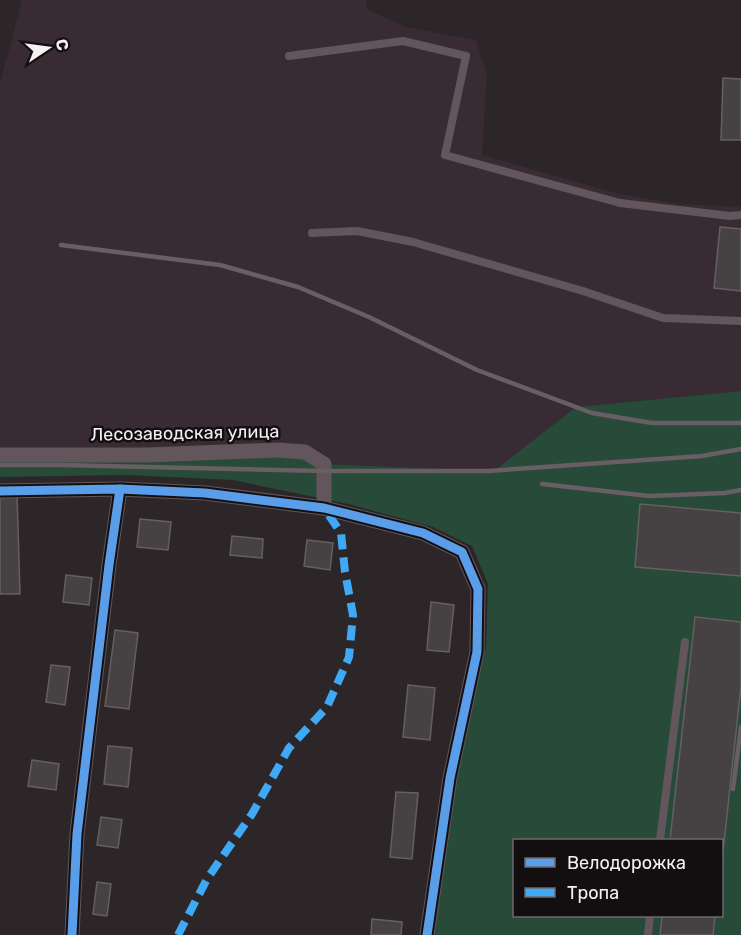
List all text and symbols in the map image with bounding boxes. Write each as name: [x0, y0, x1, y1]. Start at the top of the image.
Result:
north arrow: [18, 18, 78, 78]
text: С: [52, 37, 73, 52]
street label: Лесозаводская улица: [90, 420, 280, 446]
legend: [513, 839, 723, 917]
text: Велодорожка: [567, 852, 686, 874]
text: Тропа: [567, 882, 619, 904]

